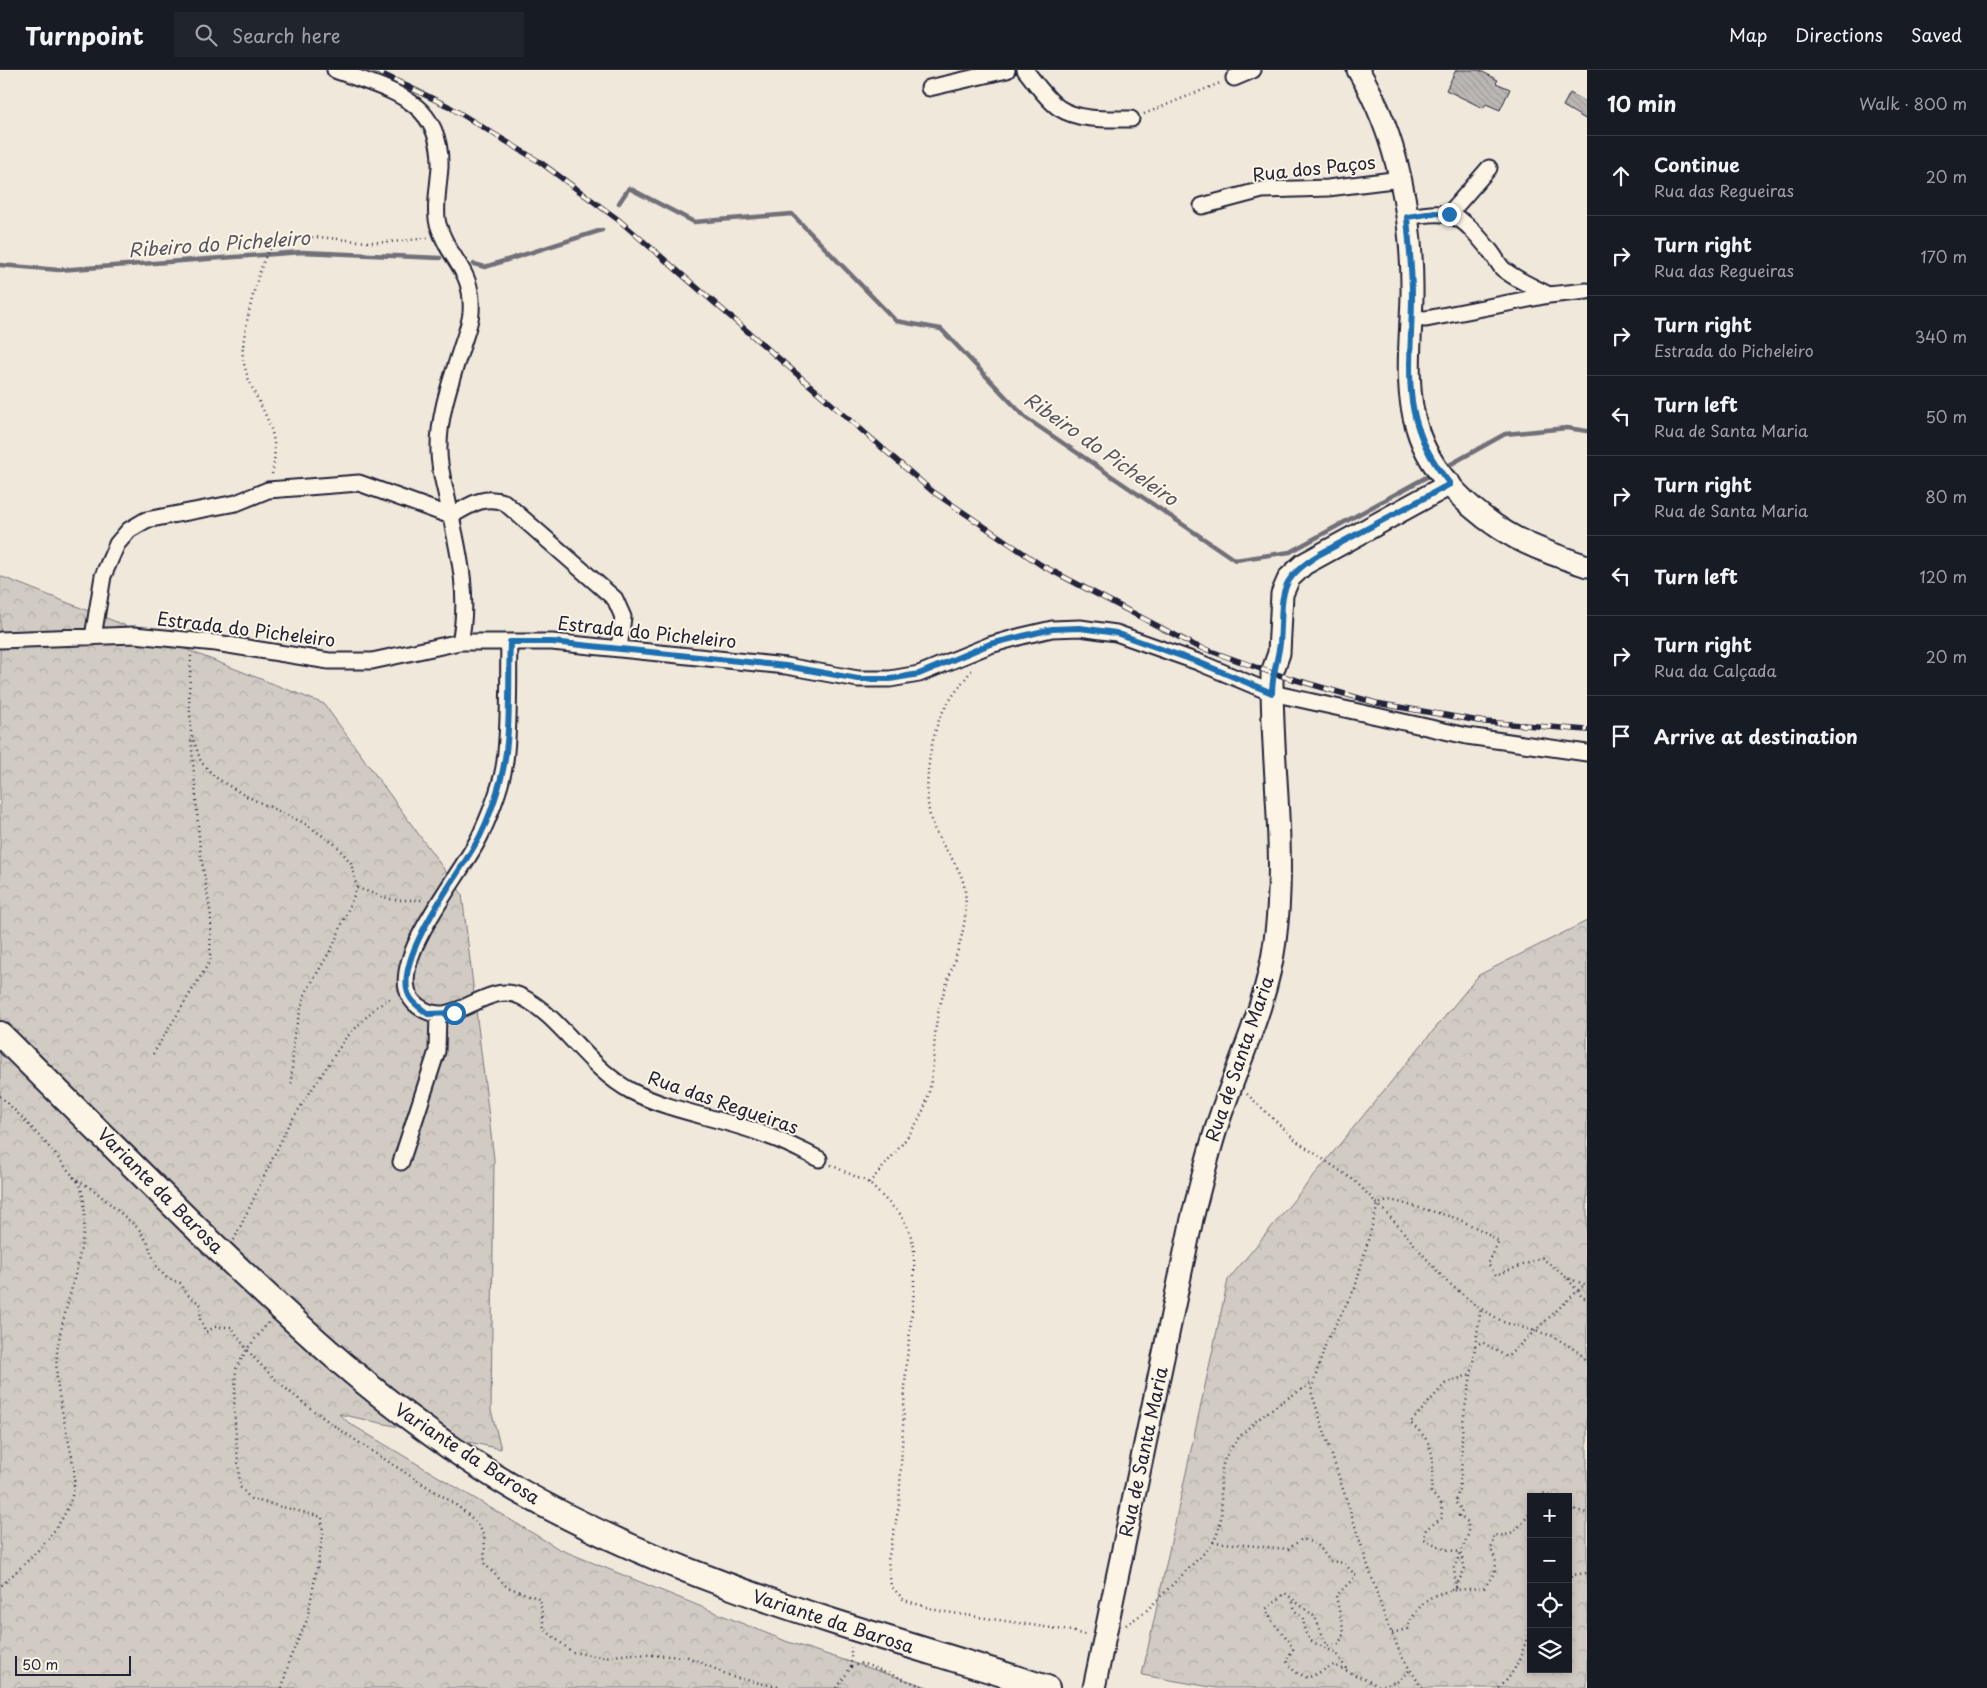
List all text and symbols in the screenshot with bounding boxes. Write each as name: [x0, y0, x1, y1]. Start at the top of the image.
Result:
search box: [174, 12, 524, 57]
text: Turnpoint: [25, 17, 144, 53]
icon: search: [192, 21, 220, 49]
text: Search here: [232, 21, 341, 49]
text: Map: [1729, 21, 1767, 48]
text: Directions: [1795, 21, 1883, 48]
text: Saved: [1911, 21, 1962, 48]
text: 10 min: [1607, 87, 1677, 119]
text: Walk · 800 m: [1859, 91, 1967, 115]
street label: Rua dos Paços: [1251, 148, 1377, 187]
text: Continue: [1654, 150, 1740, 178]
icon: ahead: [1607, 162, 1635, 190]
text: 20 m: [1926, 164, 1967, 188]
text: Rua das Regueiras: [1654, 178, 1794, 202]
route end: [1438, 203, 1461, 226]
water label: Ribeiro do Picheleiro: [127, 223, 312, 263]
text: Turn right: [1654, 230, 1752, 258]
icon: right: [1607, 242, 1635, 270]
text: 170 m: [1921, 244, 1967, 268]
text: Rua das Regueiras: [1654, 258, 1794, 282]
text: Turn right: [1654, 310, 1752, 338]
icon: right: [1607, 322, 1635, 350]
text: 340 m: [1915, 324, 1967, 348]
text: Estrada do Picheleiro: [1654, 338, 1814, 362]
water label: Ribeiro do Picheleiro: [1019, 385, 1185, 513]
text: Turn left: [1654, 390, 1738, 418]
icon: left: [1607, 402, 1635, 430]
text: 50 m: [1926, 404, 1967, 428]
text: Rua de Santa Maria: [1654, 418, 1808, 442]
text: Turn right: [1654, 470, 1752, 498]
icon: right: [1607, 482, 1635, 510]
text: 80 m: [1925, 484, 1967, 508]
text: Rua de Santa Maria: [1654, 498, 1808, 522]
icon: left: [1607, 562, 1635, 590]
text: Turn left: [1654, 562, 1738, 590]
text: 120 m: [1920, 564, 1967, 588]
street label: Estrada do Picheleiro: [155, 604, 337, 653]
street label: Estrada do Picheleiro: [556, 609, 738, 654]
text: Turn right: [1654, 630, 1752, 658]
icon: right: [1607, 642, 1635, 670]
text: 20 m: [1926, 644, 1967, 668]
text: Rua da Calçada: [1654, 658, 1777, 682]
icon: arrive: [1607, 722, 1635, 750]
text: Arrive at destination: [1654, 722, 1858, 750]
street label: Rua de Santa Maria: [1198, 971, 1280, 1145]
route start: [443, 1002, 466, 1025]
street label: Rua das Regueiras: [645, 1063, 802, 1140]
street label: Variante da Barosa: [92, 1121, 231, 1260]
street label: Rua de Santa Maria: [1111, 1363, 1174, 1539]
street label: Variante da Barosa: [390, 1395, 547, 1510]
map controls: [1527, 1493, 1572, 1673]
button: +: [1527, 1493, 1572, 1538]
button: −: [1527, 1538, 1572, 1583]
street label: Variante da Barosa: [749, 1582, 919, 1660]
button: locate: [1527, 1583, 1572, 1628]
button: layers: [1527, 1628, 1572, 1673]
scale bar: [15, 1653, 131, 1676]
text: 50 m: [22, 1654, 58, 1675]

